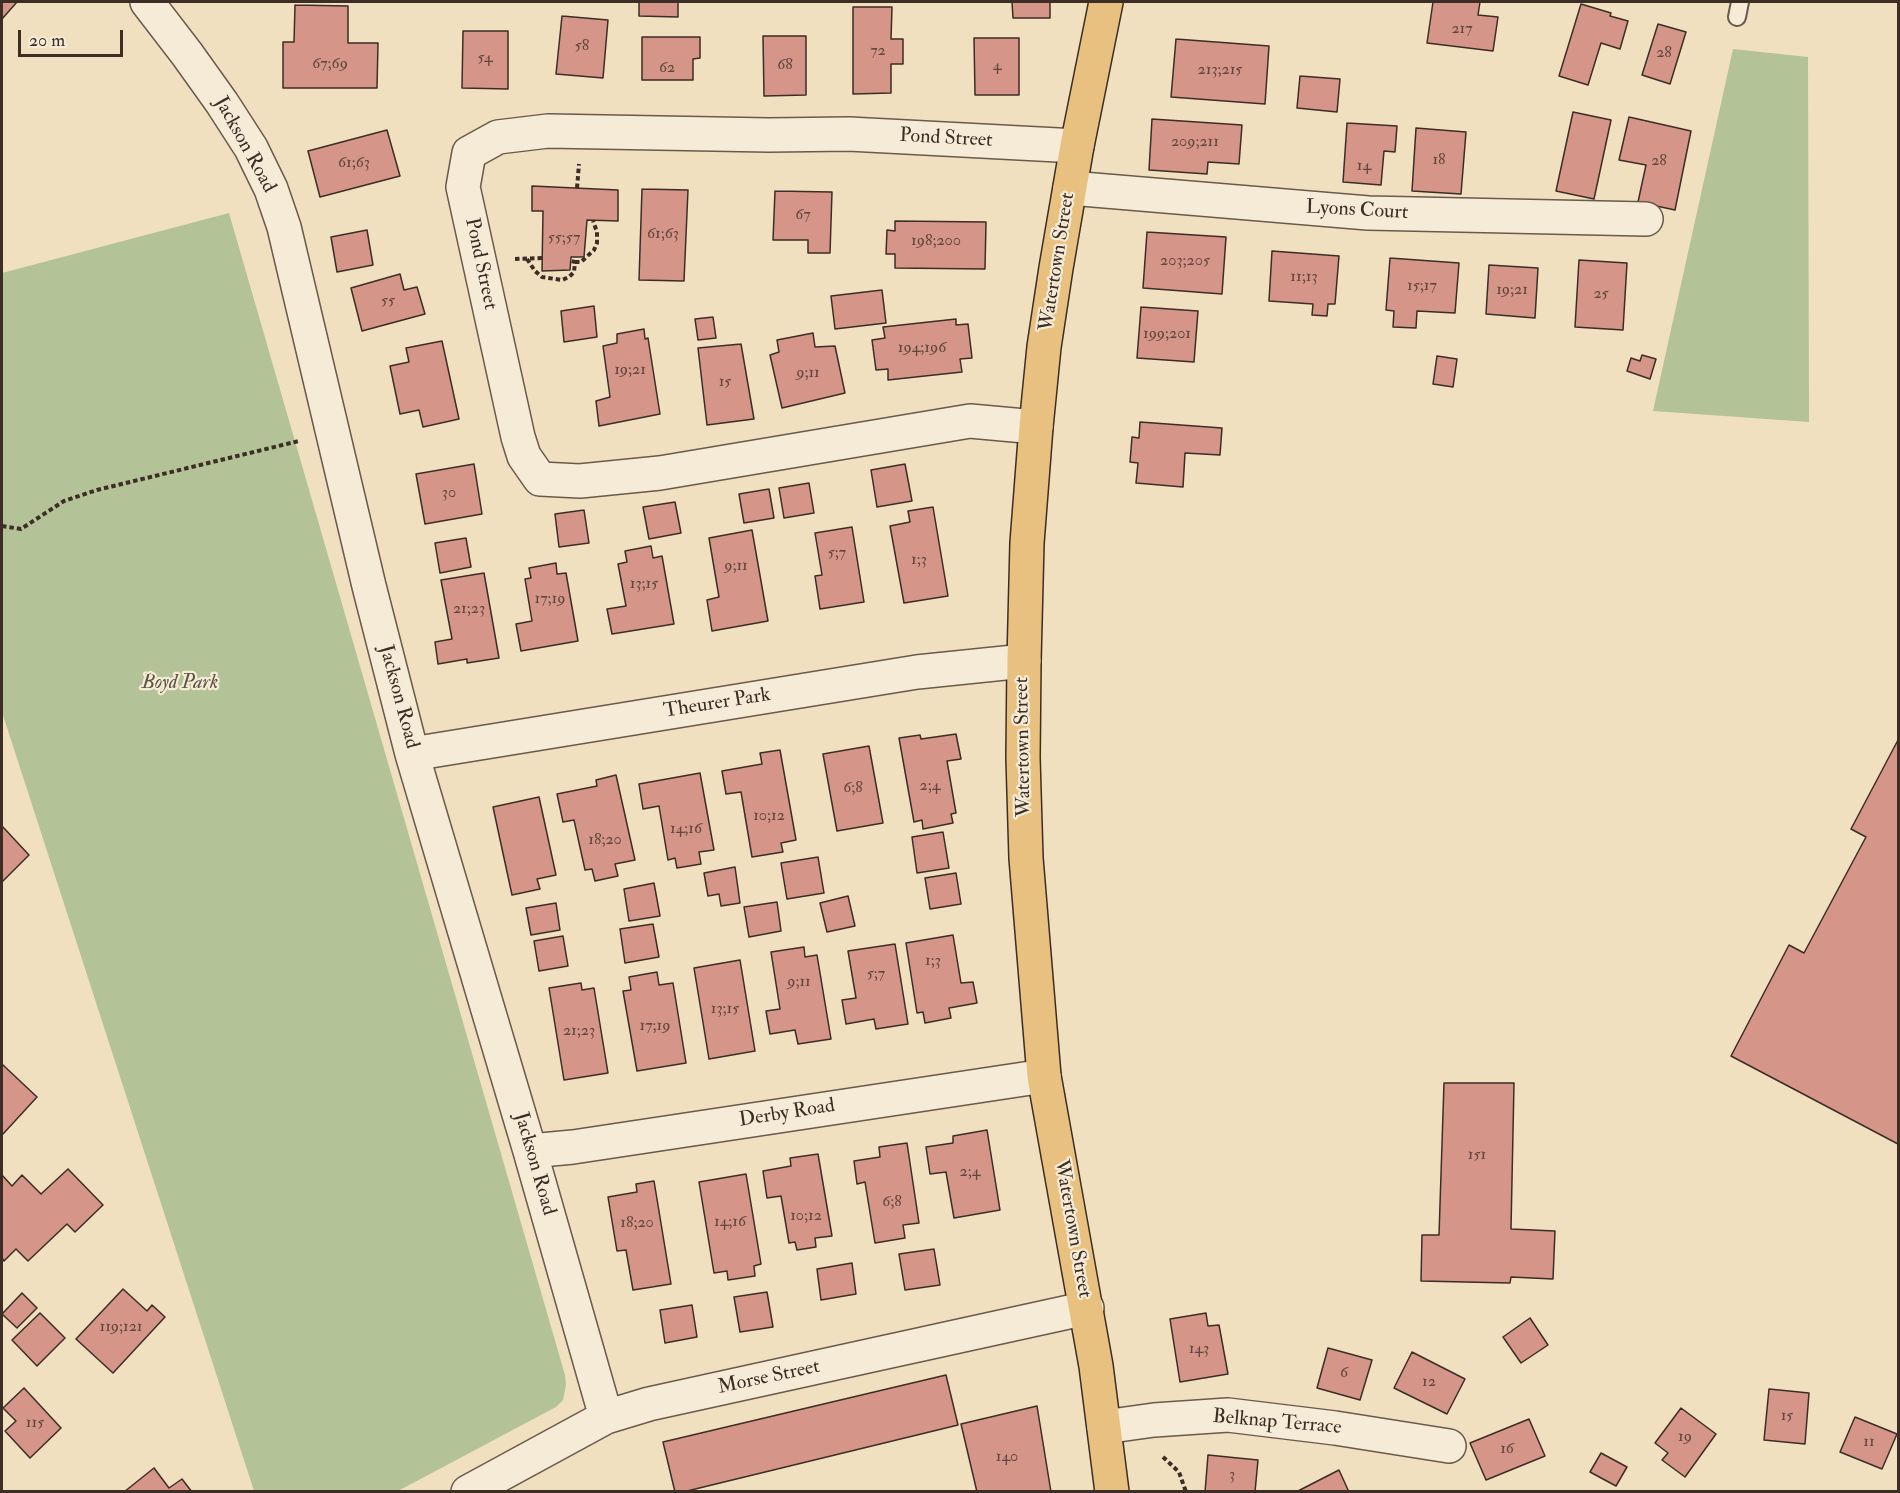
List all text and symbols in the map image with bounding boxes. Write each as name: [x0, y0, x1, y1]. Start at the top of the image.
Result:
scale bar: [21, 18, 126, 56]
house number: 217: [1451, 20, 1473, 40]
text: 20 m: [29, 29, 65, 52]
house number: 58: [575, 37, 589, 57]
house number: 72: [870, 42, 886, 62]
house number: 28: [1656, 44, 1672, 64]
house number: 54: [477, 49, 493, 69]
house number: 67;69: [312, 55, 348, 75]
house number: 68: [777, 56, 793, 76]
house number: 4: [993, 57, 1001, 77]
house number: 62: [659, 59, 675, 79]
house number: 213;215: [1198, 61, 1242, 81]
street label: Jackson Road: [208, 93, 280, 197]
street label: Pond Street: [899, 125, 993, 153]
house number: 209;211: [1171, 133, 1219, 153]
house number: 18: [1432, 151, 1446, 171]
house number: 28: [1651, 152, 1667, 172]
house number: 61;63: [338, 154, 370, 174]
house number: 14: [1357, 157, 1371, 177]
street label: Watertown Street: [1035, 191, 1081, 333]
street label: Lyons Court: [1305, 196, 1409, 226]
house number: 67: [795, 206, 811, 226]
street label: Pond Street: [459, 216, 501, 312]
house number: 61;63: [647, 225, 679, 245]
house number: 55;57: [548, 229, 580, 249]
house number: 198;200: [911, 232, 961, 252]
house number: 203;205: [1160, 252, 1210, 272]
house number: 11;13: [1290, 268, 1318, 288]
house number: 15;17: [1407, 277, 1437, 297]
house number: 19;21: [1496, 281, 1528, 301]
house number: 25: [1593, 285, 1609, 305]
house number: 55: [381, 292, 395, 312]
house number: 199;201: [1143, 325, 1191, 345]
house number: 194;196: [898, 339, 946, 359]
house number: 19;21: [614, 361, 646, 381]
house number: 9;11: [796, 364, 820, 384]
house number: 15: [719, 373, 731, 393]
house number: 30: [442, 484, 456, 504]
house number: 5;7: [828, 544, 846, 564]
house number: 1;3: [911, 551, 927, 571]
house number: 9;11: [724, 557, 748, 577]
house number: 13;15: [630, 575, 658, 595]
house number: 17;19: [535, 590, 565, 610]
house number: 21;23: [453, 600, 485, 620]
street label: Jackson Road: [373, 643, 423, 751]
park label: Boyd Park: [142, 672, 218, 696]
street label: Watertown Street: [1011, 677, 1037, 817]
street label: Theurer Park: [662, 684, 772, 724]
house number: 2;4: [920, 777, 940, 797]
house number: 6;8: [843, 779, 863, 799]
house number: 10;12: [753, 807, 785, 827]
house number: 14;16: [670, 820, 702, 840]
house number: 18;20: [588, 831, 622, 851]
house number: 1;3: [925, 952, 941, 972]
house number: 5;7: [867, 965, 885, 985]
house number: 9;11: [787, 973, 811, 993]
house number: 13;15: [711, 1000, 739, 1020]
house number: 17;19: [640, 1017, 670, 1037]
house number: 21;23: [563, 1022, 595, 1042]
street label: Derby Road: [737, 1095, 837, 1133]
street label: Jackson Road: [508, 1110, 560, 1218]
house number: 151: [1468, 1146, 1486, 1166]
street label: Watertown Street: [1048, 1158, 1096, 1300]
house number: 2;4: [960, 1163, 980, 1183]
house number: 6;8: [882, 1193, 902, 1213]
house number: 10;12: [790, 1207, 822, 1227]
house number: 14;16: [714, 1213, 746, 1233]
house number: 18;20: [620, 1214, 654, 1234]
house number: 119;121: [99, 1318, 143, 1338]
house number: 143: [1189, 1340, 1209, 1360]
street label: Morse Street: [716, 1355, 822, 1401]
house number: 6: [1340, 1364, 1348, 1384]
house number: 12: [1422, 1373, 1436, 1393]
street label: Belknap Terrace: [1212, 1405, 1342, 1441]
house number: 15: [1781, 1407, 1793, 1427]
house number: 115: [26, 1414, 44, 1434]
house number: 19: [1678, 1428, 1692, 1448]
house number: 11: [1863, 1433, 1875, 1453]
house number: 16: [1500, 1440, 1514, 1460]
house number: 140: [996, 1448, 1018, 1468]
house number: 3: [1229, 1466, 1235, 1486]

